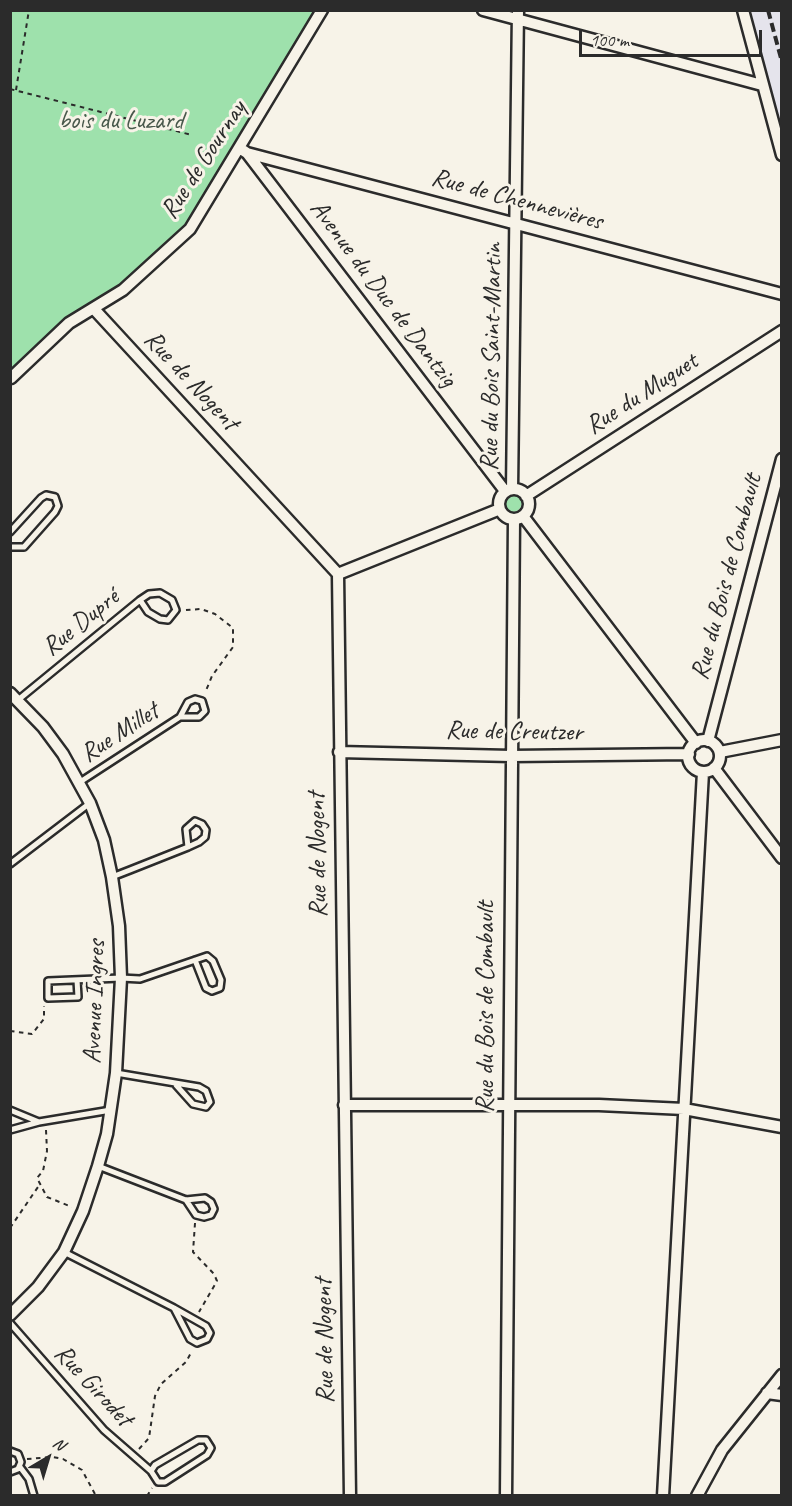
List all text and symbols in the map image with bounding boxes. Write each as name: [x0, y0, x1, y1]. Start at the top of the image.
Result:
scale bar: [582, 18, 765, 56]
text: 100 m: [590, 29, 629, 51]
street label: Rue de Gournay: [154, 95, 254, 225]
park label: bois du Luzard: [58, 105, 184, 137]
street label: Rue de Chennevières: [428, 162, 606, 238]
street label: Avenue du Duc de Dantzig: [303, 194, 463, 394]
street label: Rue du Bois Saint-Martin: [474, 243, 510, 471]
street label: Rue de Nogent: [137, 325, 245, 437]
street label: Rue du Muguet: [580, 346, 704, 442]
street label: Rue du Bois de Combault: [685, 471, 769, 683]
street label: Rue Dupré: [36, 583, 126, 663]
street label: Rue Millet: [75, 696, 165, 770]
street label: Rue de Creutzer: [445, 715, 583, 749]
street label: Rue de Nogent: [301, 792, 335, 918]
street label: Rue du Bois de Combault: [470, 901, 502, 1113]
street label: Avenue Ingres: [77, 940, 113, 1064]
street label: Rue de Nogent: [308, 1278, 342, 1404]
street label: Rue Girodet: [47, 1338, 139, 1434]
north arrow: [18, 1428, 78, 1488]
text: N: [49, 1433, 69, 1455]

